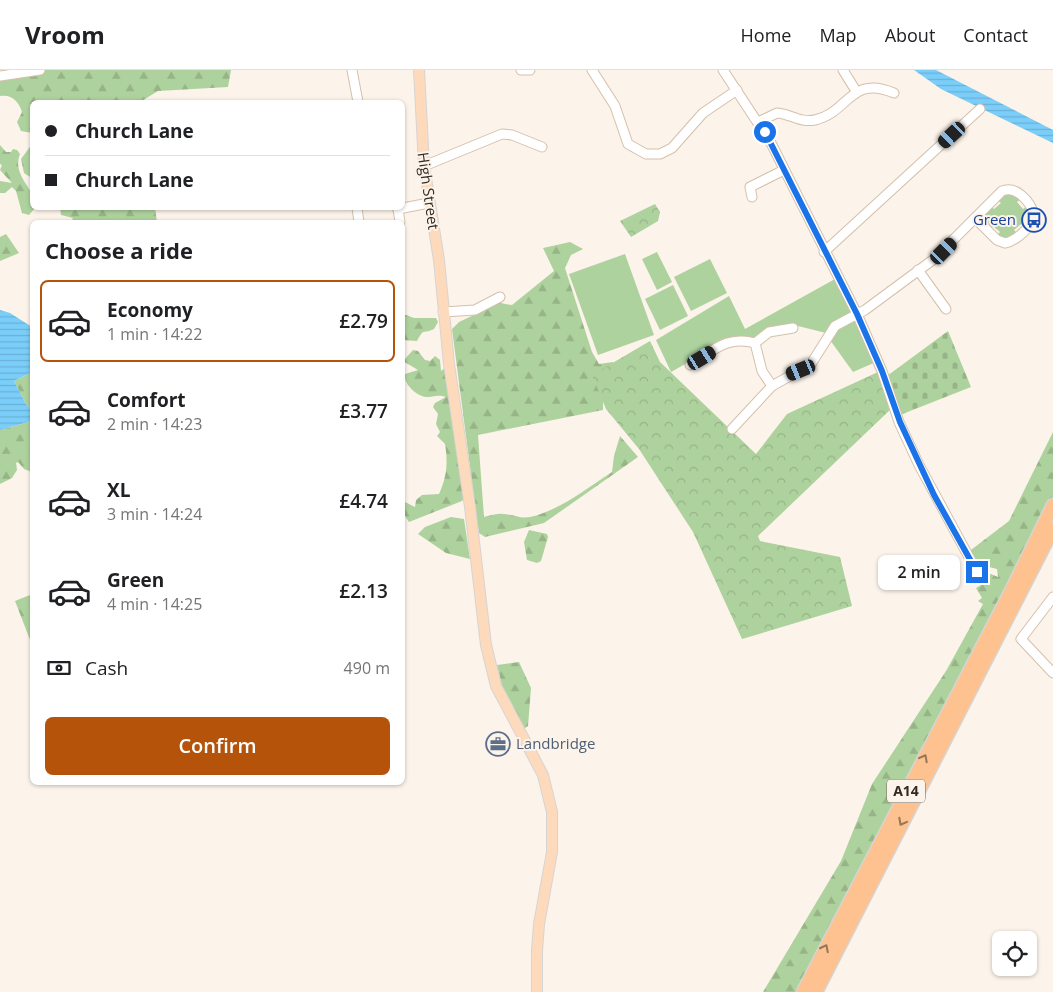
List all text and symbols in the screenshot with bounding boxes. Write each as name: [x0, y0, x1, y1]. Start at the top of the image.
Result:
text: Vroom: [25, 18, 105, 51]
text: Home: [741, 23, 791, 47]
text: Map: [819, 23, 857, 47]
text: About: [885, 23, 935, 47]
text: Contact: [963, 23, 1028, 47]
text: Church Lane: [75, 118, 194, 144]
car: [935, 119, 968, 151]
route start: [754, 121, 776, 143]
street label: High Street: [414, 151, 444, 231]
text: Church Lane: [75, 167, 194, 193]
bus stop icon: Green: [1021, 207, 1047, 233]
place label: Green: [973, 209, 1016, 229]
text: Choose a ride: [45, 235, 193, 265]
car: [928, 235, 959, 267]
text: Economy: [107, 297, 193, 323]
icon: car: [47, 299, 92, 344]
text: £2.79: [339, 308, 388, 334]
text: 1 min · 14:22: [107, 323, 202, 345]
car: [685, 344, 718, 372]
car: [784, 357, 817, 383]
text: Comfort: [107, 387, 186, 413]
icon: car: [47, 389, 92, 434]
text: £3.77: [339, 398, 388, 424]
text: 2 min · 14:23: [107, 413, 202, 435]
text: XL: [107, 477, 130, 503]
icon: car: [47, 479, 92, 524]
text: £4.74: [339, 488, 388, 514]
text: 3 min · 14:24: [107, 503, 202, 525]
callout: 2 min: [877, 554, 960, 590]
text: 2 min: [897, 561, 941, 583]
route end: [966, 561, 988, 583]
text: Green: [107, 567, 164, 593]
icon: car: [47, 569, 92, 614]
text: £2.13: [339, 578, 388, 604]
text: 4 min · 14:25: [107, 593, 202, 615]
icon: cash: [45, 654, 73, 682]
text: Cash: [85, 655, 128, 681]
text: 490 m: [344, 657, 390, 679]
button: Confirm: [45, 717, 390, 775]
office icon: Landbridge: [485, 731, 511, 757]
place label: Landbridge: [516, 733, 595, 753]
one-way arrow: [918, 754, 928, 763]
road number: A14: [887, 779, 925, 802]
one-way arrow: [898, 817, 908, 826]
map controls: [992, 931, 1037, 976]
button: locate: [992, 931, 1037, 976]
one-way arrow: [819, 945, 829, 954]

